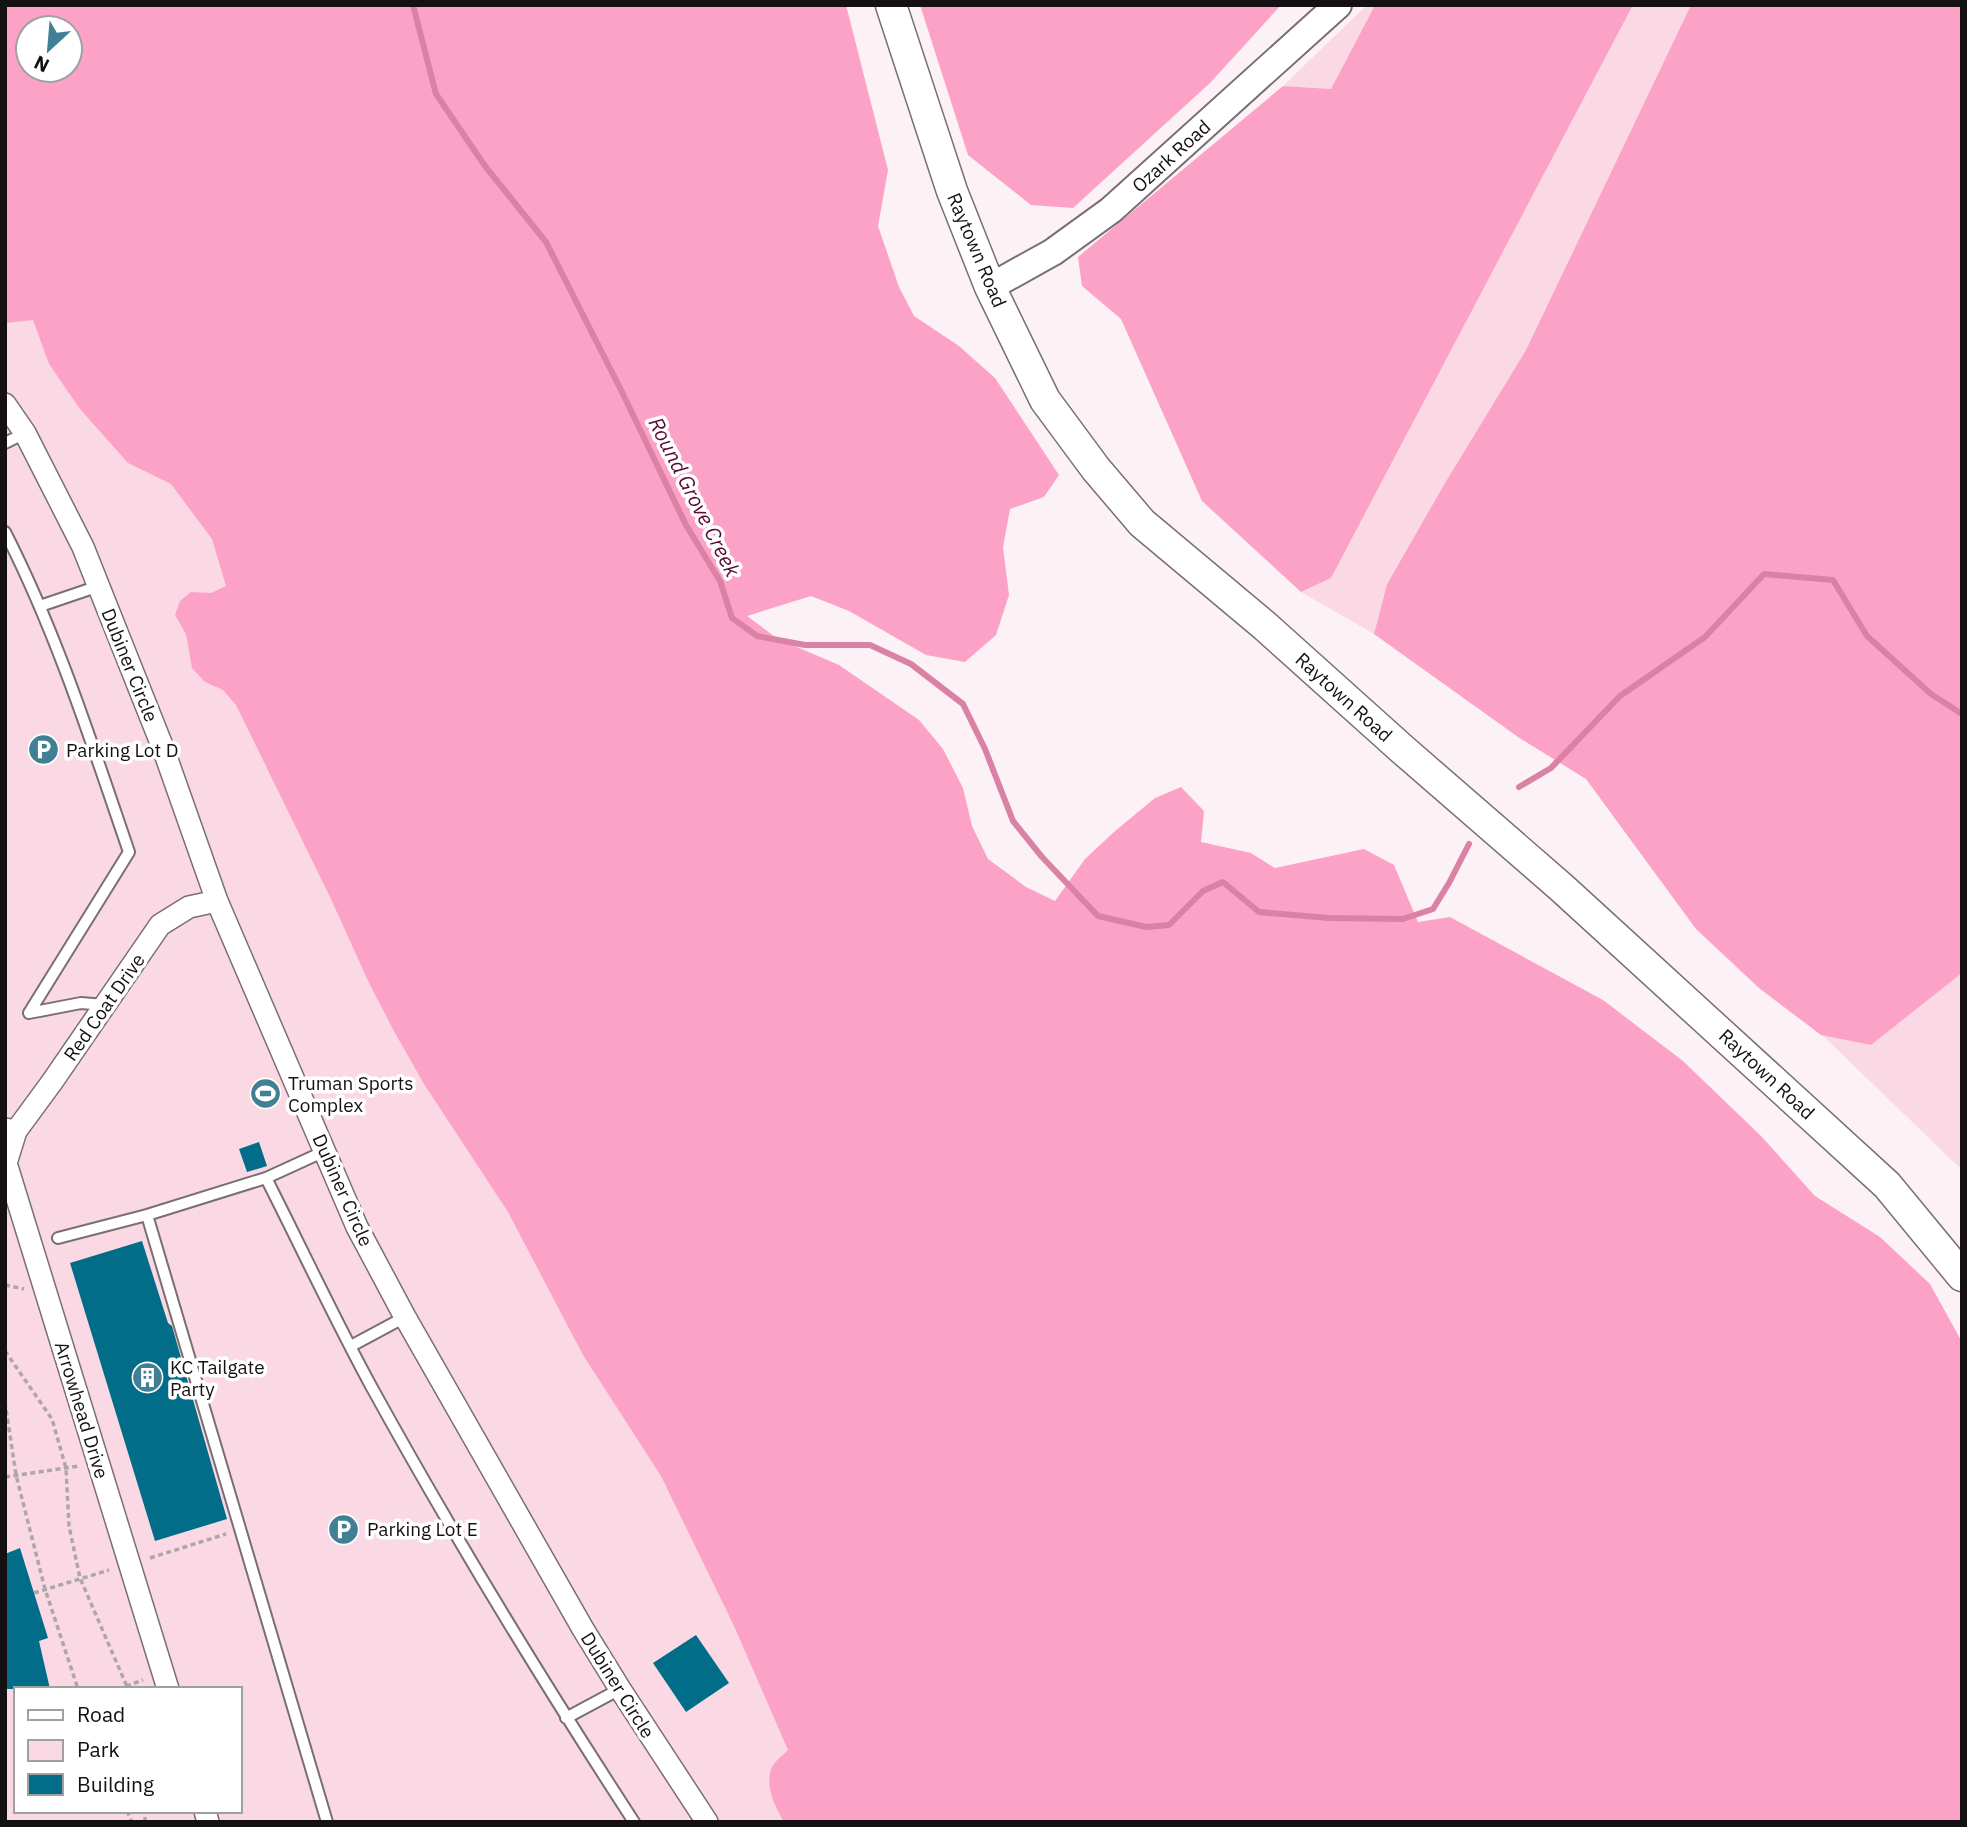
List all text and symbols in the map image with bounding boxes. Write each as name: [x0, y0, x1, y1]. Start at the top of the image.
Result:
north arrow: [14, 14, 84, 84]
text: N: [30, 50, 53, 78]
street label: Ozark Road: [1127, 114, 1215, 198]
street label: Raytown Road: [942, 189, 1012, 311]
water label: Round Grove Creek: [643, 412, 748, 582]
street label: Dubiner Circle: [96, 605, 164, 725]
street label: Raytown Road: [1291, 647, 1397, 747]
parking icon: Parking Lot D: [26, 733, 60, 767]
place label: Parking Lot D: [66, 738, 178, 762]
street label: Red Coat Drive: [58, 949, 150, 1065]
street label: Raytown Road: [1714, 1024, 1820, 1124]
place label: Truman Sports Complex: [288, 1071, 413, 1117]
sports icon: Truman Sports Complex: [248, 1077, 282, 1111]
street label: Dubiner Circle: [308, 1130, 378, 1250]
street label: Arrowhead Drive: [50, 1339, 114, 1481]
place label: KC Tailgate Party: [170, 1355, 265, 1401]
building icon: KC Tailgate Party: [130, 1361, 164, 1395]
parking icon: Parking Lot E: [327, 1512, 361, 1546]
place label: Parking Lot E: [367, 1517, 478, 1541]
street label: Dubiner Circle: [576, 1628, 660, 1742]
legend: [14, 1687, 242, 1813]
text: Road: [77, 1700, 125, 1728]
text: Park: [77, 1735, 120, 1763]
text: Building: [77, 1770, 154, 1798]

